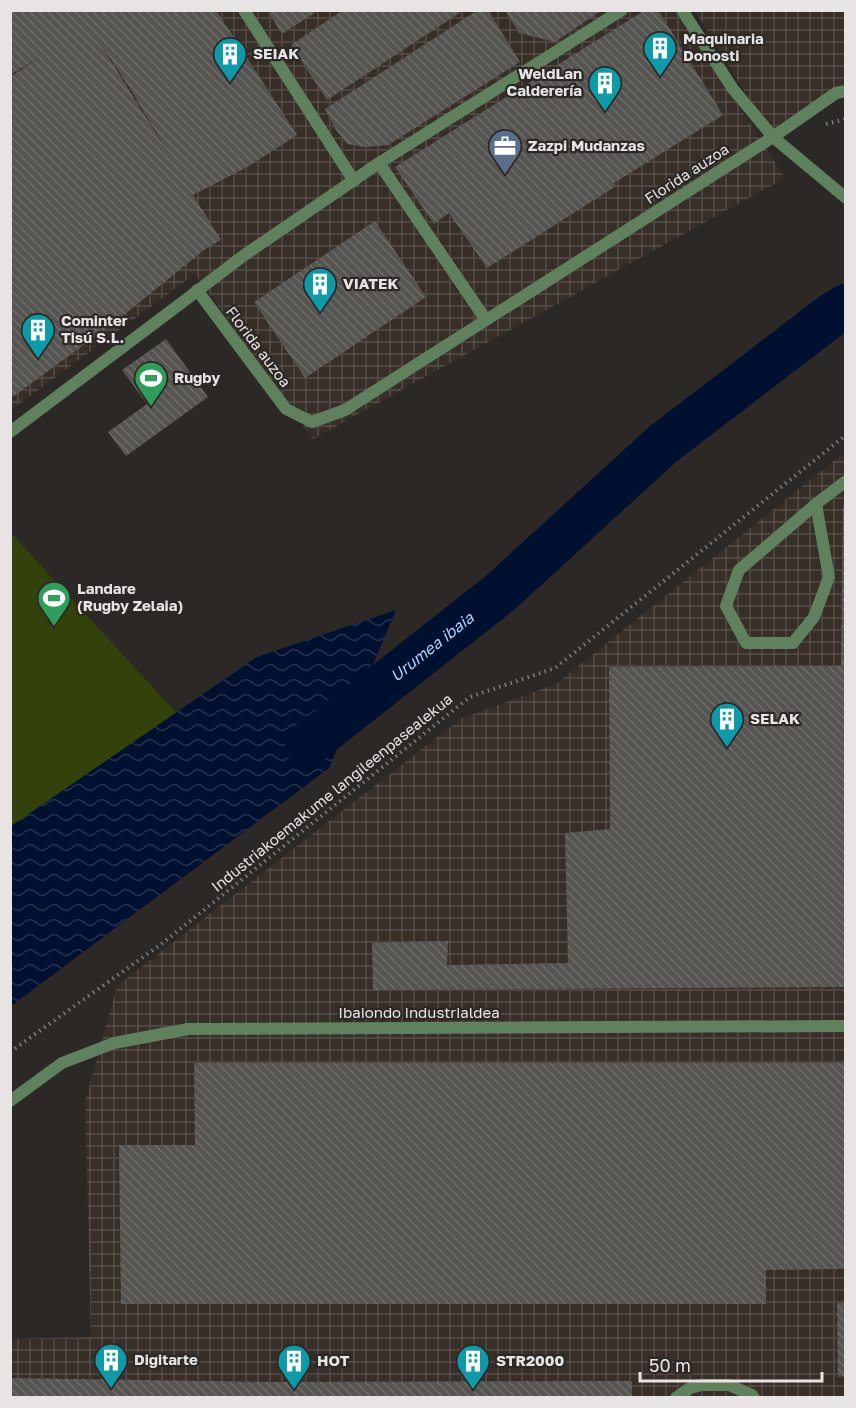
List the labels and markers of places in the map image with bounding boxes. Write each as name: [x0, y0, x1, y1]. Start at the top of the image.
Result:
place label: Maquinaria Donosti: [683, 29, 764, 64]
building icon: Maquinaria Donosti: [642, 30, 678, 77]
building icon: SEIAK: [212, 36, 248, 83]
place label: SEIAK: [253, 44, 299, 62]
place label: WeldLan Calderería: [506, 64, 582, 99]
building icon: WeldLan Calderería: [587, 65, 623, 112]
office icon: Zazpi Mudanzas: [487, 128, 523, 175]
place label: Zazpi Mudanzas: [528, 136, 645, 154]
building icon: VIATEK: [302, 266, 338, 313]
place label: VIATEK: [343, 274, 398, 292]
place label: Cominter Tisú S.L.: [61, 311, 128, 346]
building icon: Cominter Tisú S.L.: [20, 312, 56, 359]
sports icon: Rugby: [133, 360, 169, 407]
place label: Rugby: [174, 368, 220, 386]
place label: Landare (Rugby Zelaia): [77, 579, 183, 614]
sports icon: Landare (Rugby Zelaia): [36, 580, 72, 627]
building icon: SELAK: [709, 701, 745, 748]
place label: SELAK: [750, 709, 800, 727]
building icon: Digitarte: [93, 1342, 129, 1389]
building icon: HOT: [276, 1343, 312, 1390]
building icon: STR2000: [455, 1343, 491, 1390]
place label: Digitarte: [134, 1350, 198, 1368]
place label: HOT: [317, 1351, 350, 1369]
place label: STR2000: [496, 1351, 565, 1369]

